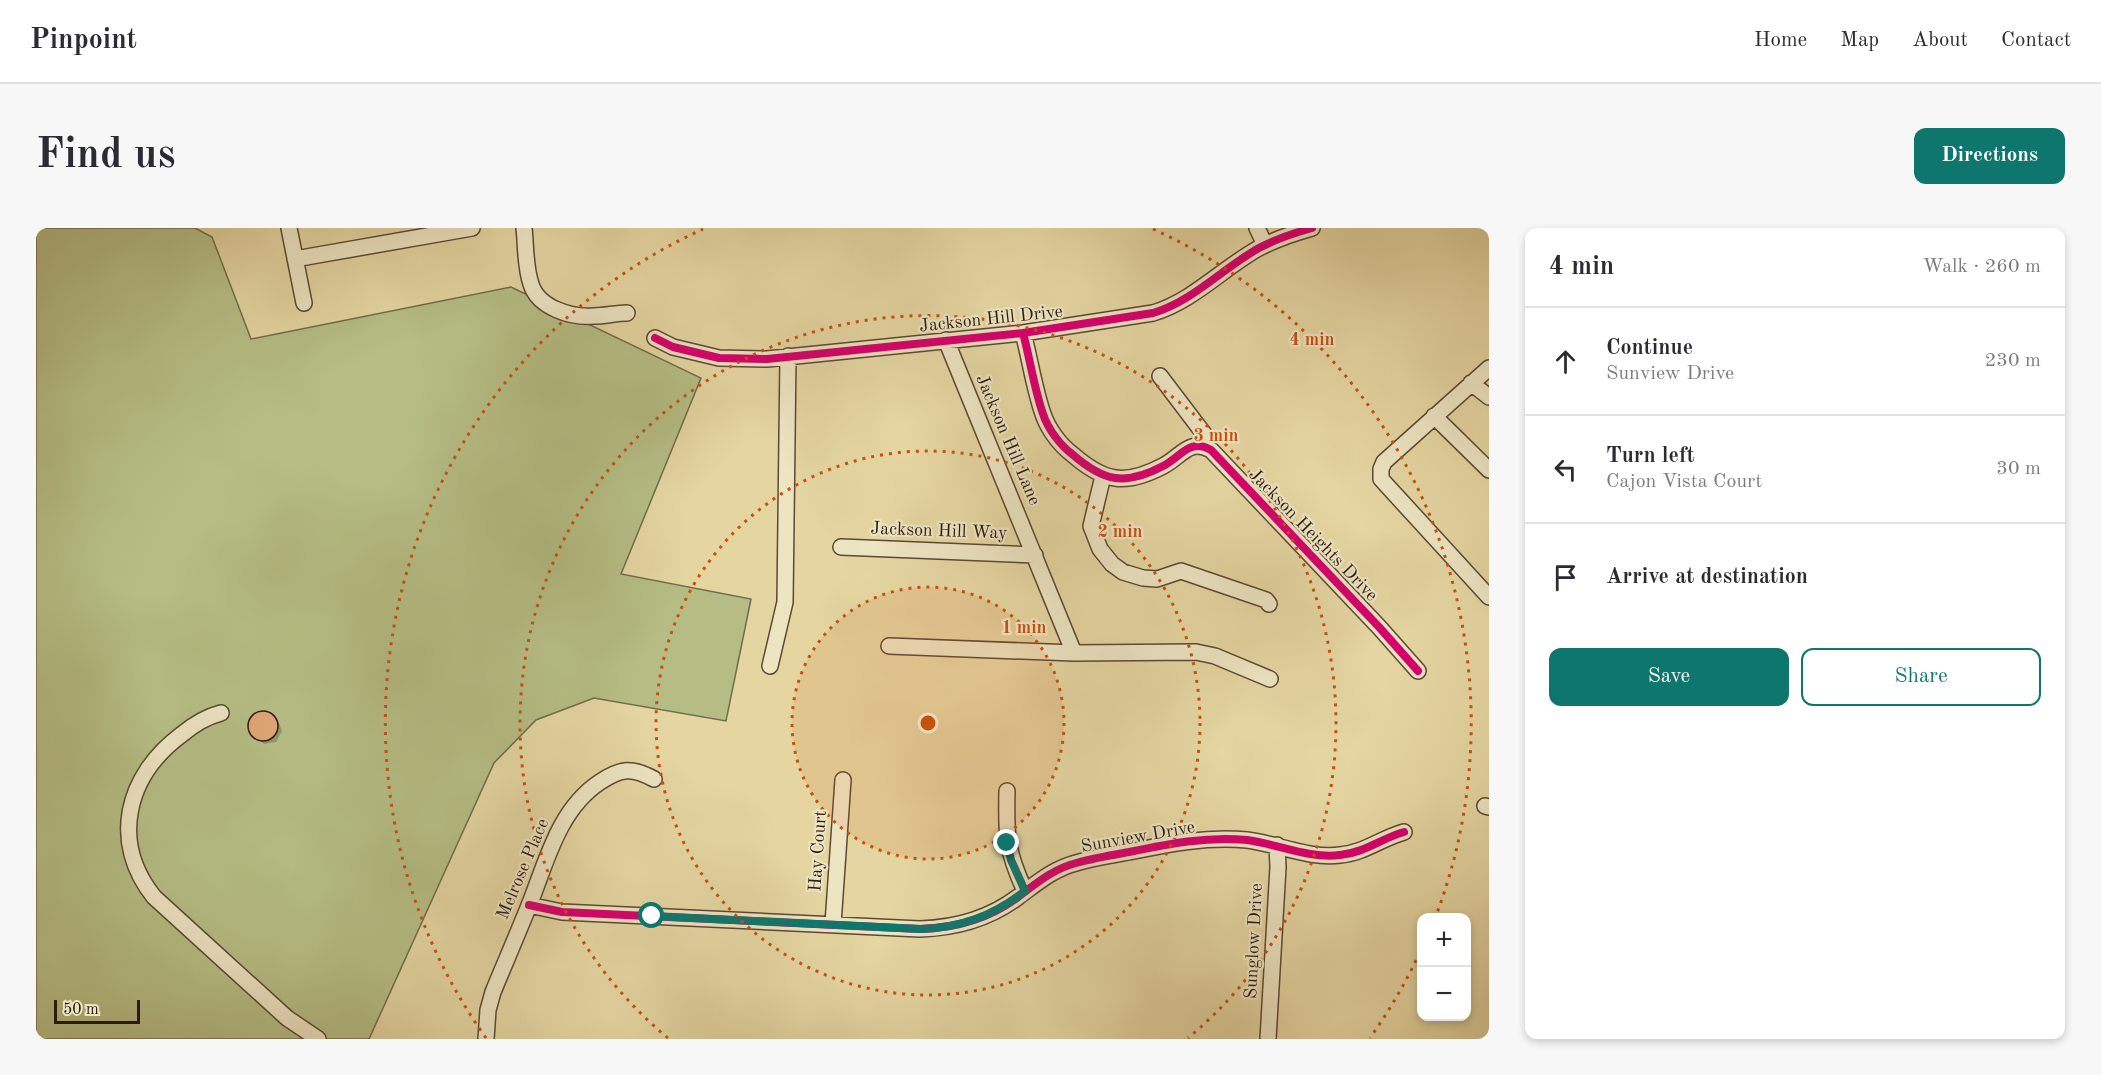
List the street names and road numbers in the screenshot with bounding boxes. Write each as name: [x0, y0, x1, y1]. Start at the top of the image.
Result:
street label: Jackson Hill Drive: [918, 303, 1064, 335]
street label: Jackson Hill Lane: [972, 372, 1044, 508]
street label: Jackson Heights Drive: [1245, 465, 1381, 605]
street label: Jackson Hill Way: [870, 520, 1008, 542]
street label: Hay Court: [806, 810, 830, 892]
street label: Melrose Place: [494, 816, 552, 922]
street label: Sunview Drive: [1080, 818, 1196, 856]
street label: Sunglow Drive: [1242, 883, 1266, 999]

